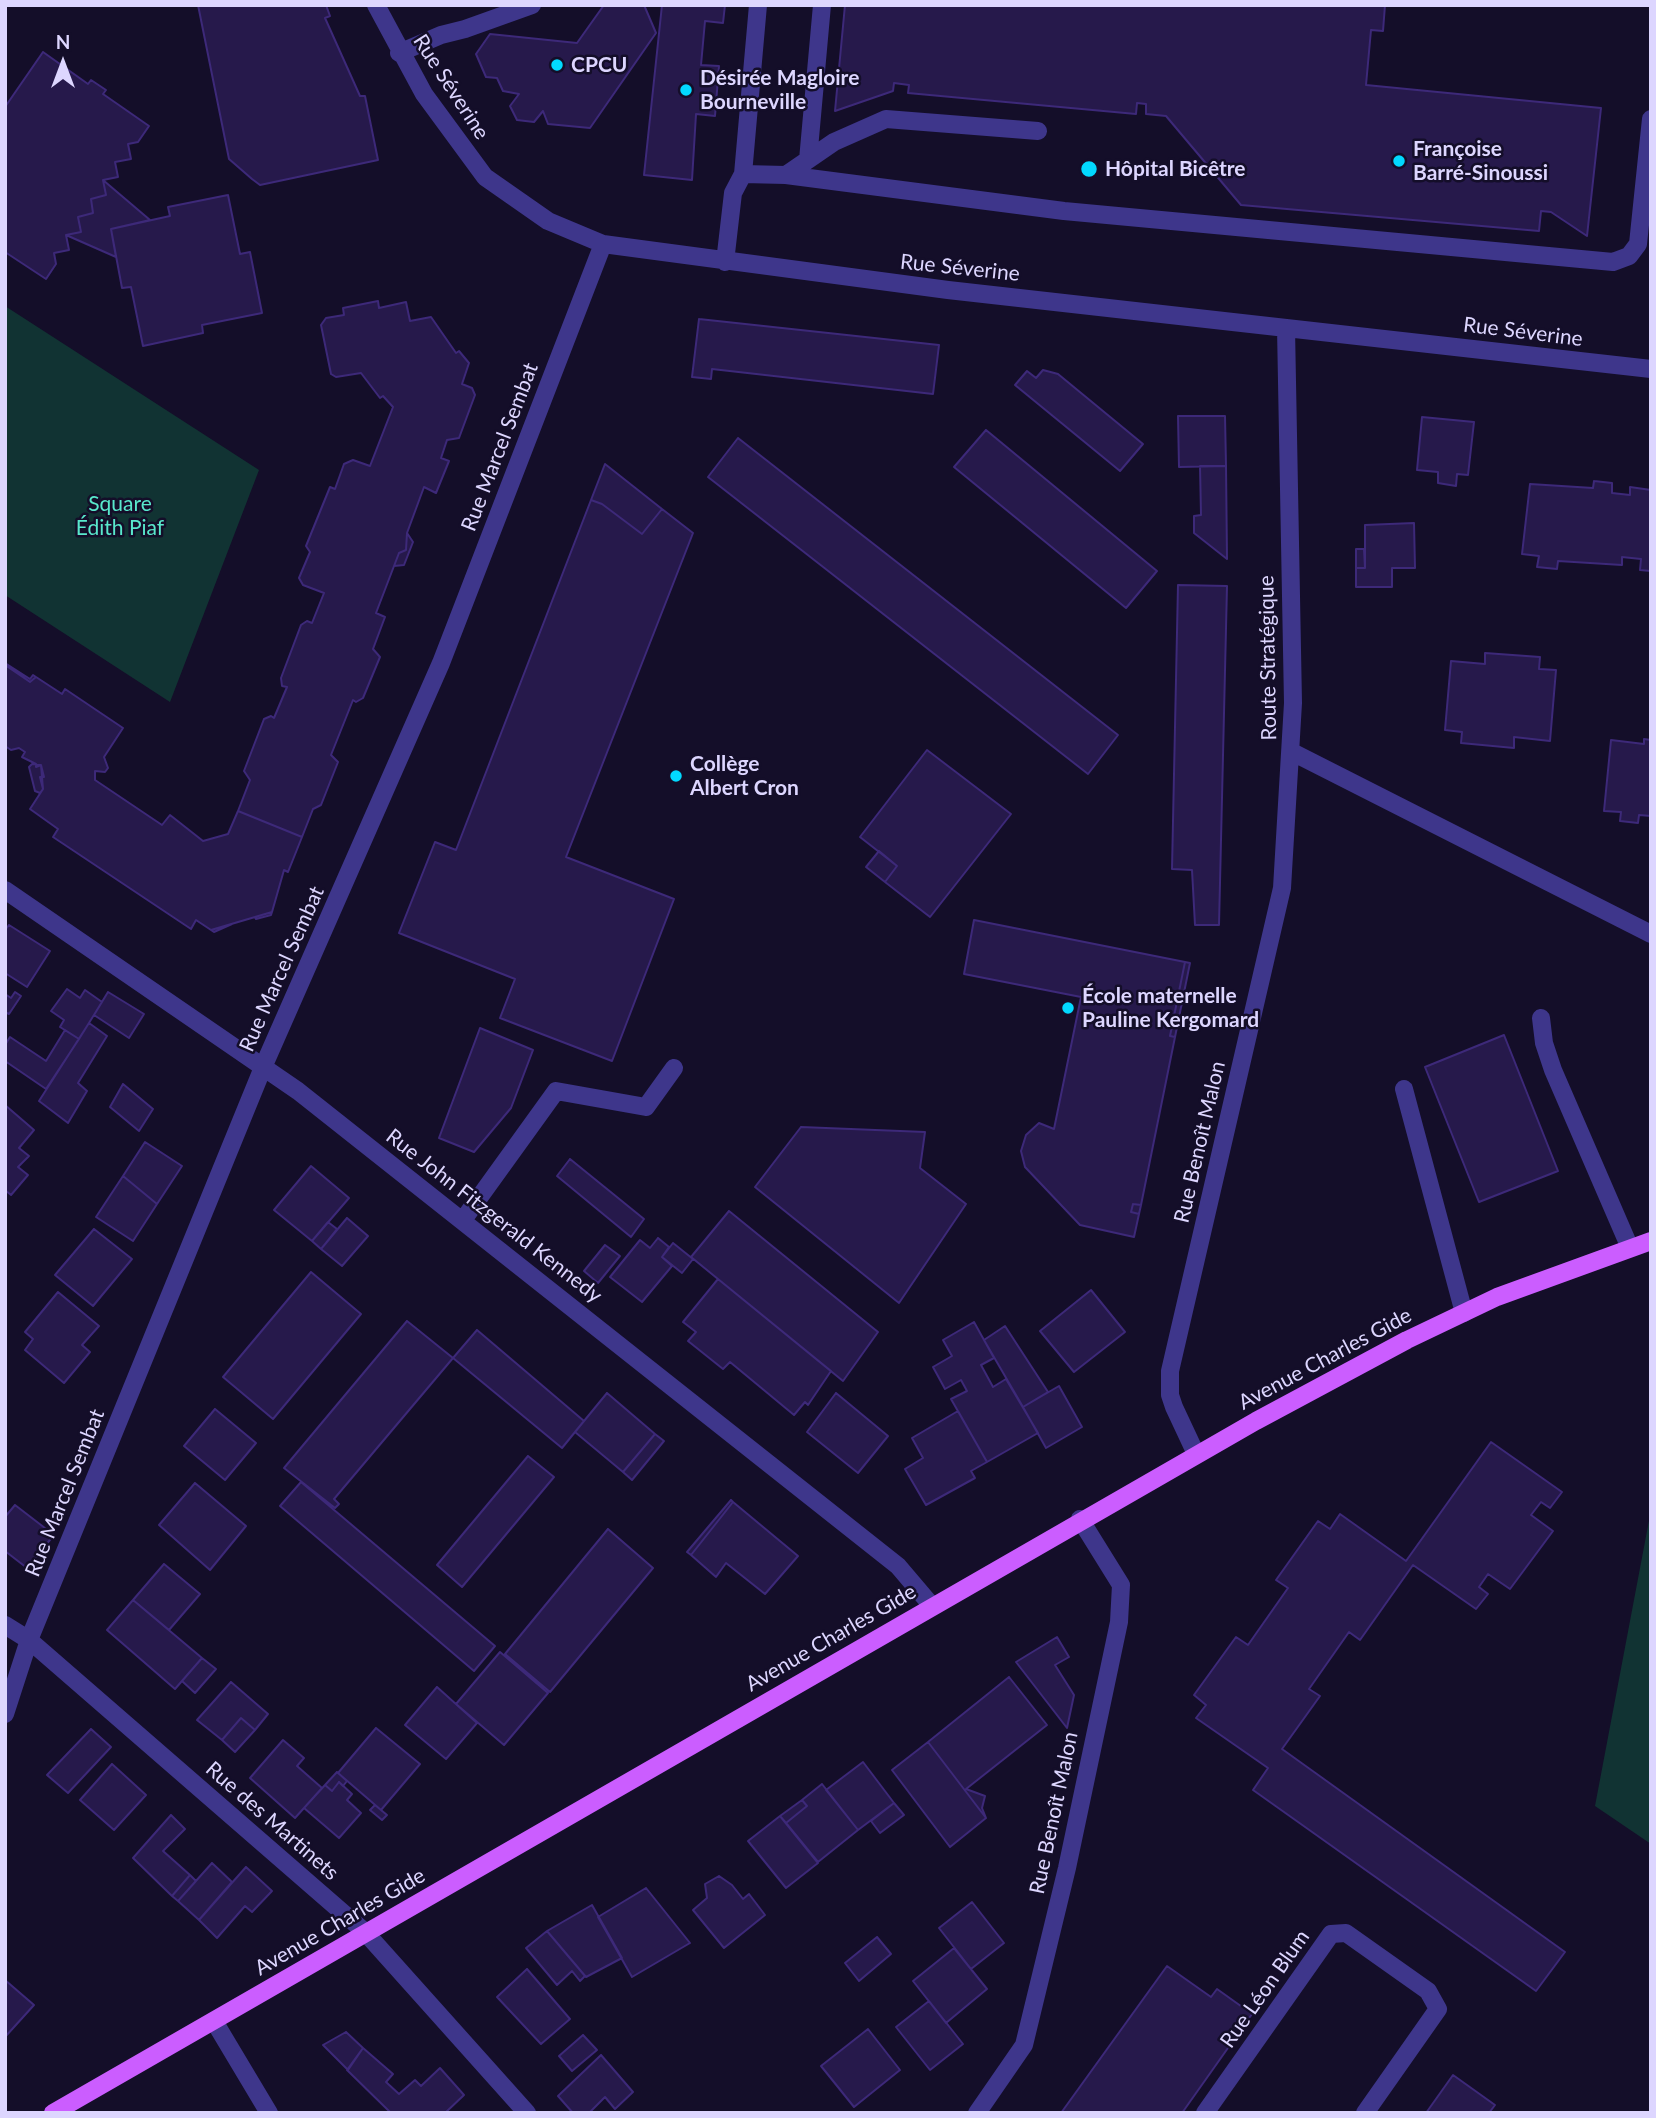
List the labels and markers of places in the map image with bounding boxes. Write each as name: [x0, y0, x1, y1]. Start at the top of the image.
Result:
place label: CPCU: [571, 52, 627, 78]
marker: CPCU: [549, 57, 565, 73]
place label: Désirée Magloire Bourneville: [700, 65, 859, 115]
marker: Désirée Magloire Bourneville: [678, 82, 694, 98]
place label: Françoise Barré-Sinoussi: [1413, 136, 1548, 186]
marker: Françoise Barré-Sinoussi: [1391, 153, 1407, 169]
place label: Hôpital Bicêtre: [1105, 156, 1246, 182]
marker: Hôpital Bicêtre: [1079, 159, 1099, 179]
place label: Collège Albert Cron: [690, 751, 799, 801]
marker: Collège Albert Cron: [668, 768, 684, 784]
place label: École maternelle Pauline Kergomard: [1082, 983, 1259, 1033]
marker: École maternelle Pauline Kergomard: [1060, 1000, 1076, 1016]

